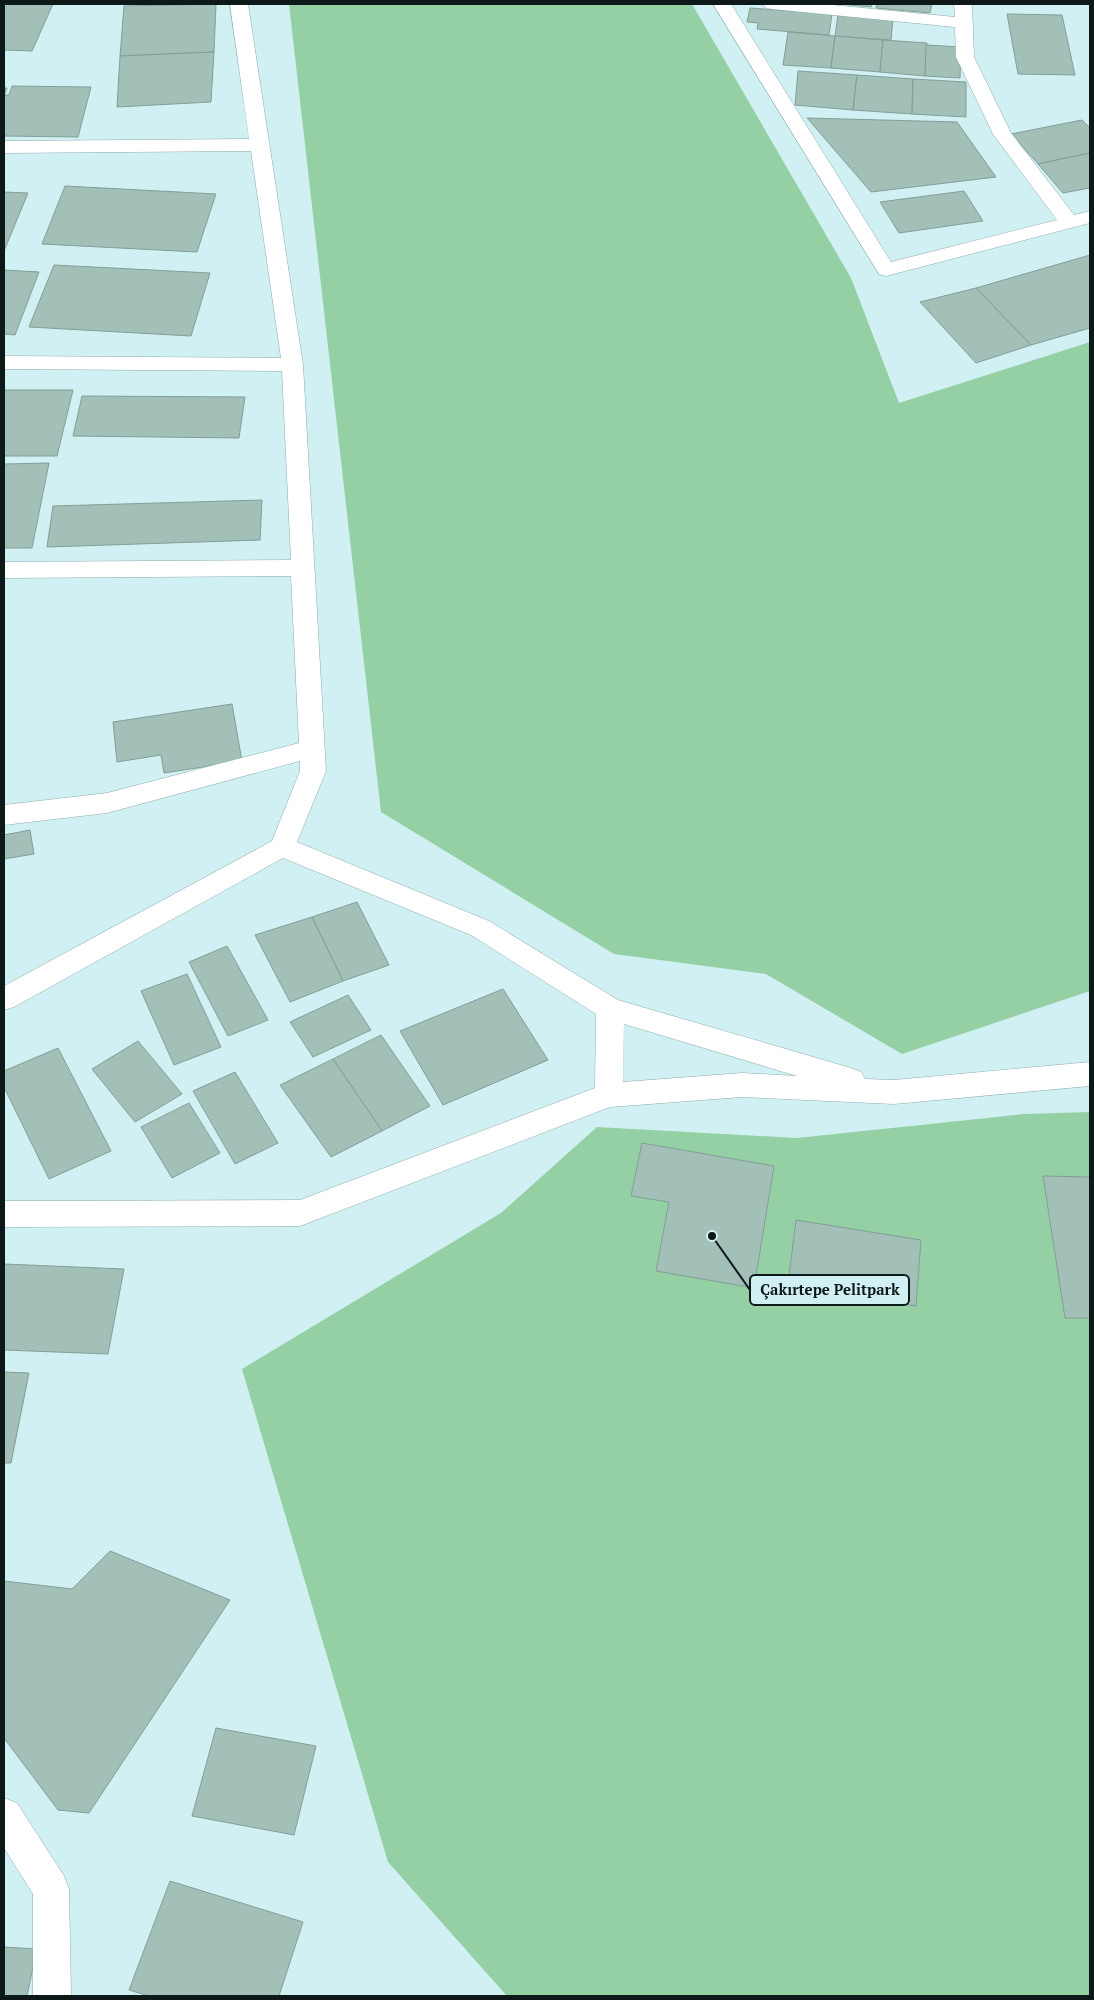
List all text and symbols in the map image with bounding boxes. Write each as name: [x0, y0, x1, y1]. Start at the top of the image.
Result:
callout: Çakırtepe Pelitpark: [750, 1275, 909, 1305]
text: Çakırtepe Pelitpark: [760, 1279, 900, 1300]

